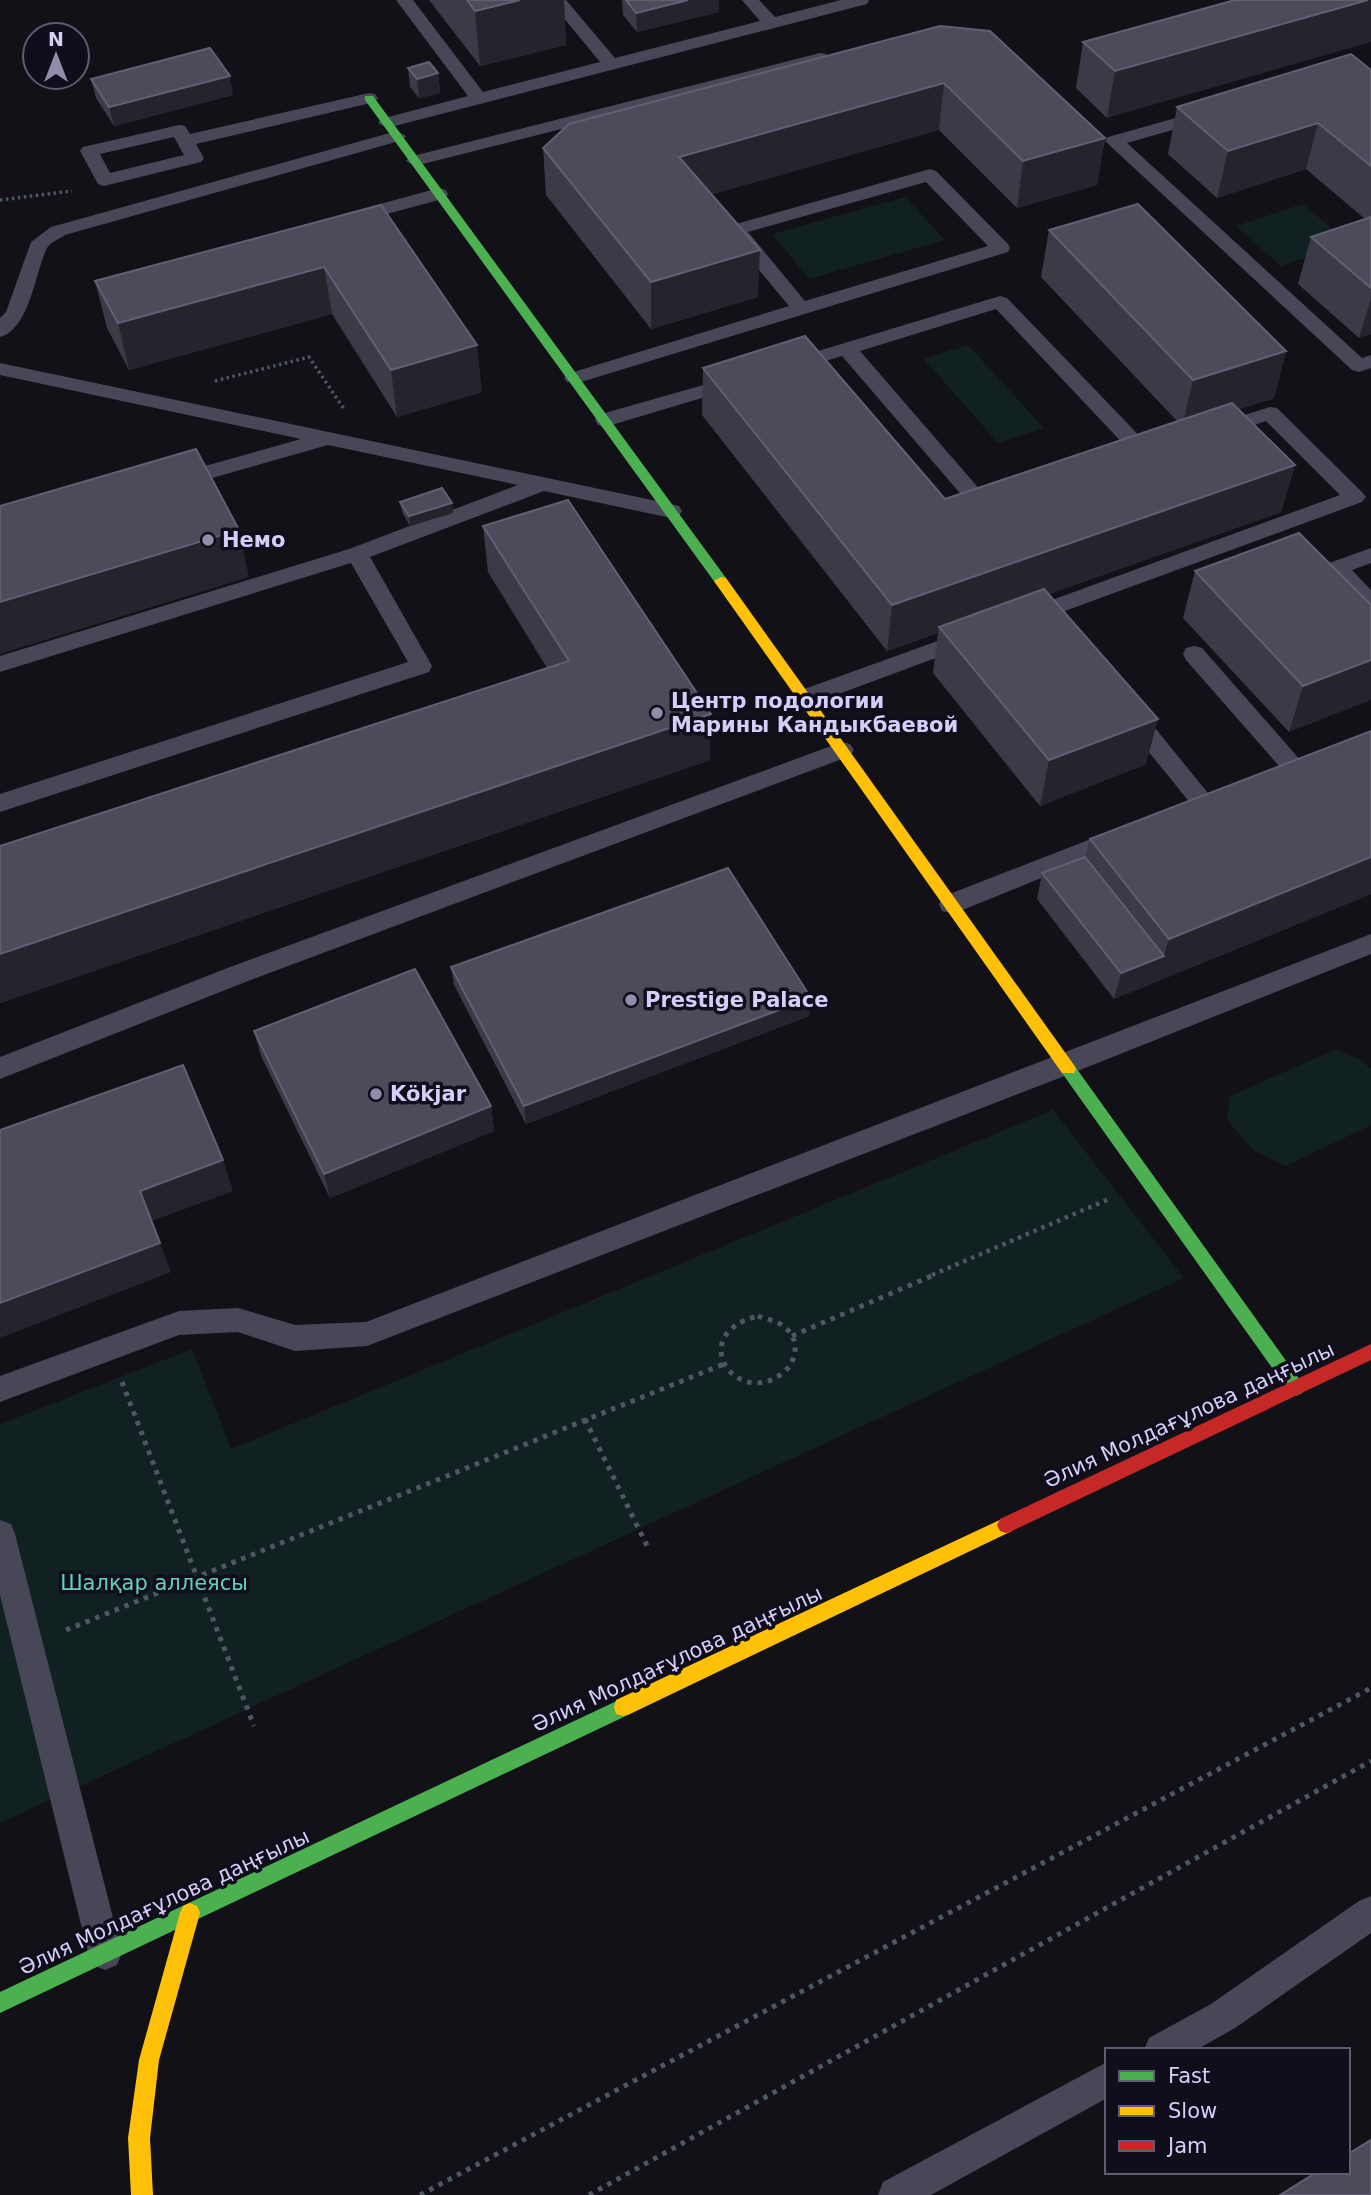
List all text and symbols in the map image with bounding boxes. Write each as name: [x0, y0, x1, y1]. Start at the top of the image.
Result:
north arrow: [21, 21, 91, 91]
text: N: [48, 28, 64, 50]
place label: Немо: [222, 528, 285, 552]
marker: Немо: [200, 532, 216, 548]
place label: Центр подологии Марины Кандыкбаевой: [671, 689, 958, 737]
marker: Центр подологии Марины Кандыкбаевой: [649, 705, 665, 721]
place label: Prestige Palace: [645, 988, 828, 1012]
marker: Prestige Palace: [623, 992, 639, 1008]
place label: Kökjar: [390, 1082, 467, 1106]
marker: Kökjar: [368, 1086, 384, 1102]
street label: Әлия Молдағұлова даңғылы: [1040, 1337, 1338, 1493]
park label: Шалқар аллеясы: [60, 1571, 248, 1595]
street label: Әлия Молдағұлова даңғылы: [528, 1581, 826, 1737]
street label: Әлия Молдағұлова даңғылы: [15, 1824, 313, 1980]
legend: [1105, 2048, 1350, 2174]
text: Fast: [1168, 2064, 1210, 2088]
text: Slow: [1168, 2099, 1217, 2123]
text: Jam: [1166, 2134, 1208, 2158]

